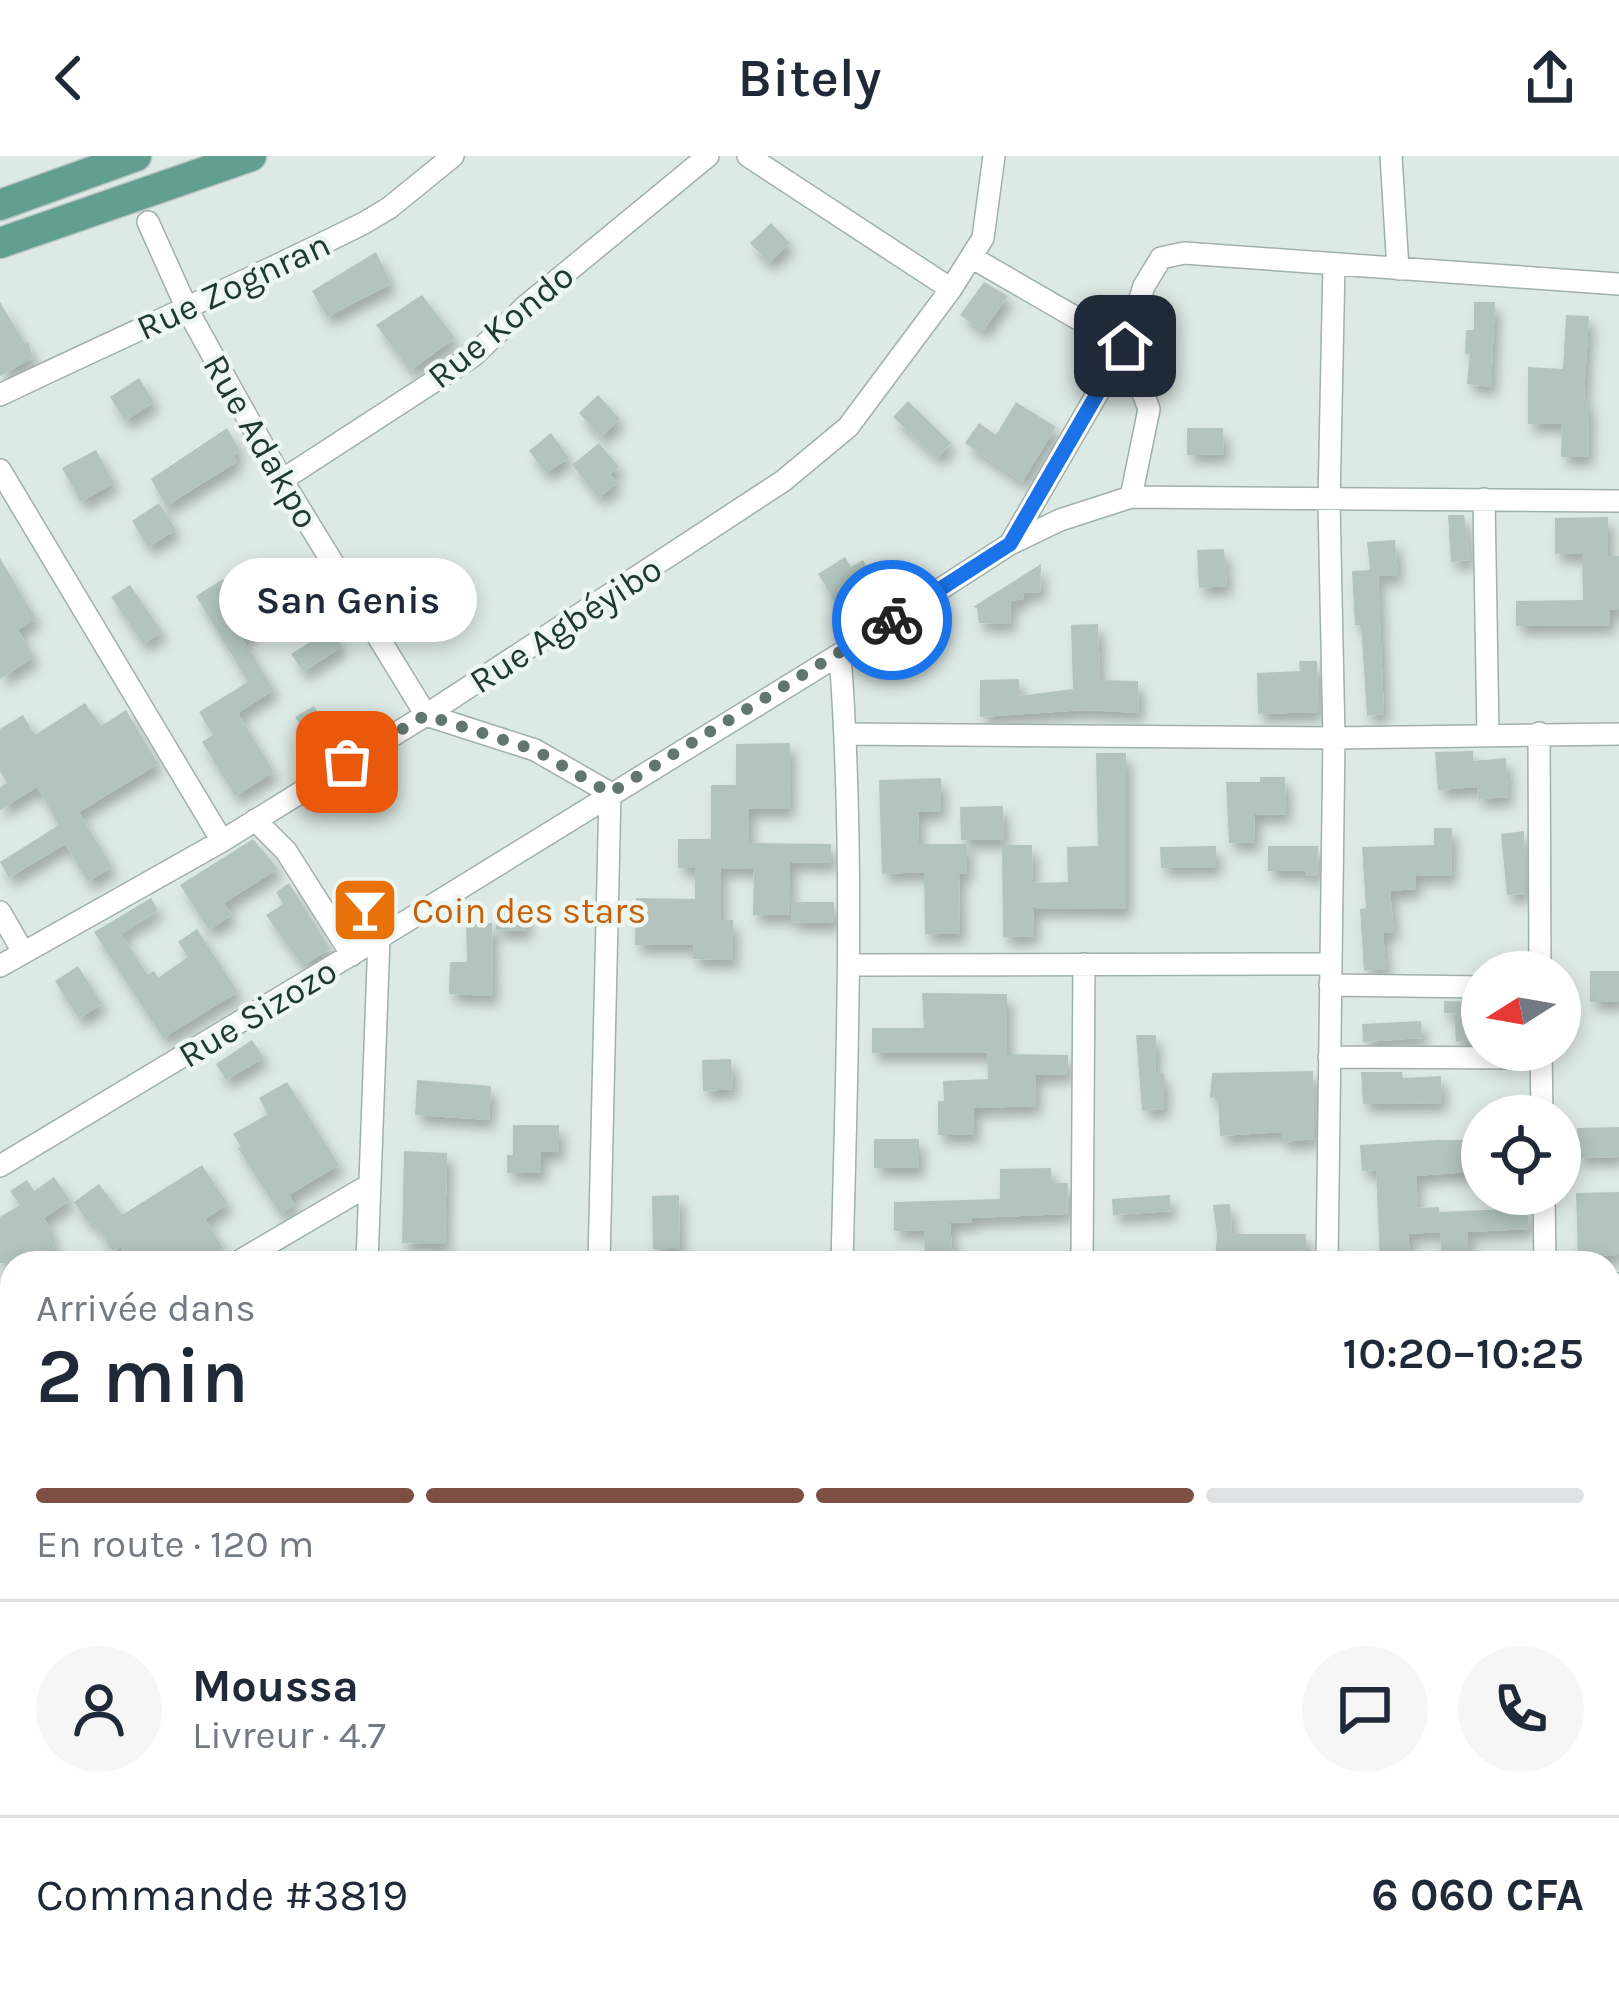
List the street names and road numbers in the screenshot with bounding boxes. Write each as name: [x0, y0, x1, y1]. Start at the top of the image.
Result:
street label: Rue Zognran: [130, 223, 337, 349]
street label: Rue Kondo: [419, 254, 582, 397]
street label: Rue Adakpo: [195, 347, 328, 536]
street label: Rue Agbéyibo: [462, 547, 669, 702]
street label: Rue Sizozo: [171, 949, 344, 1076]

